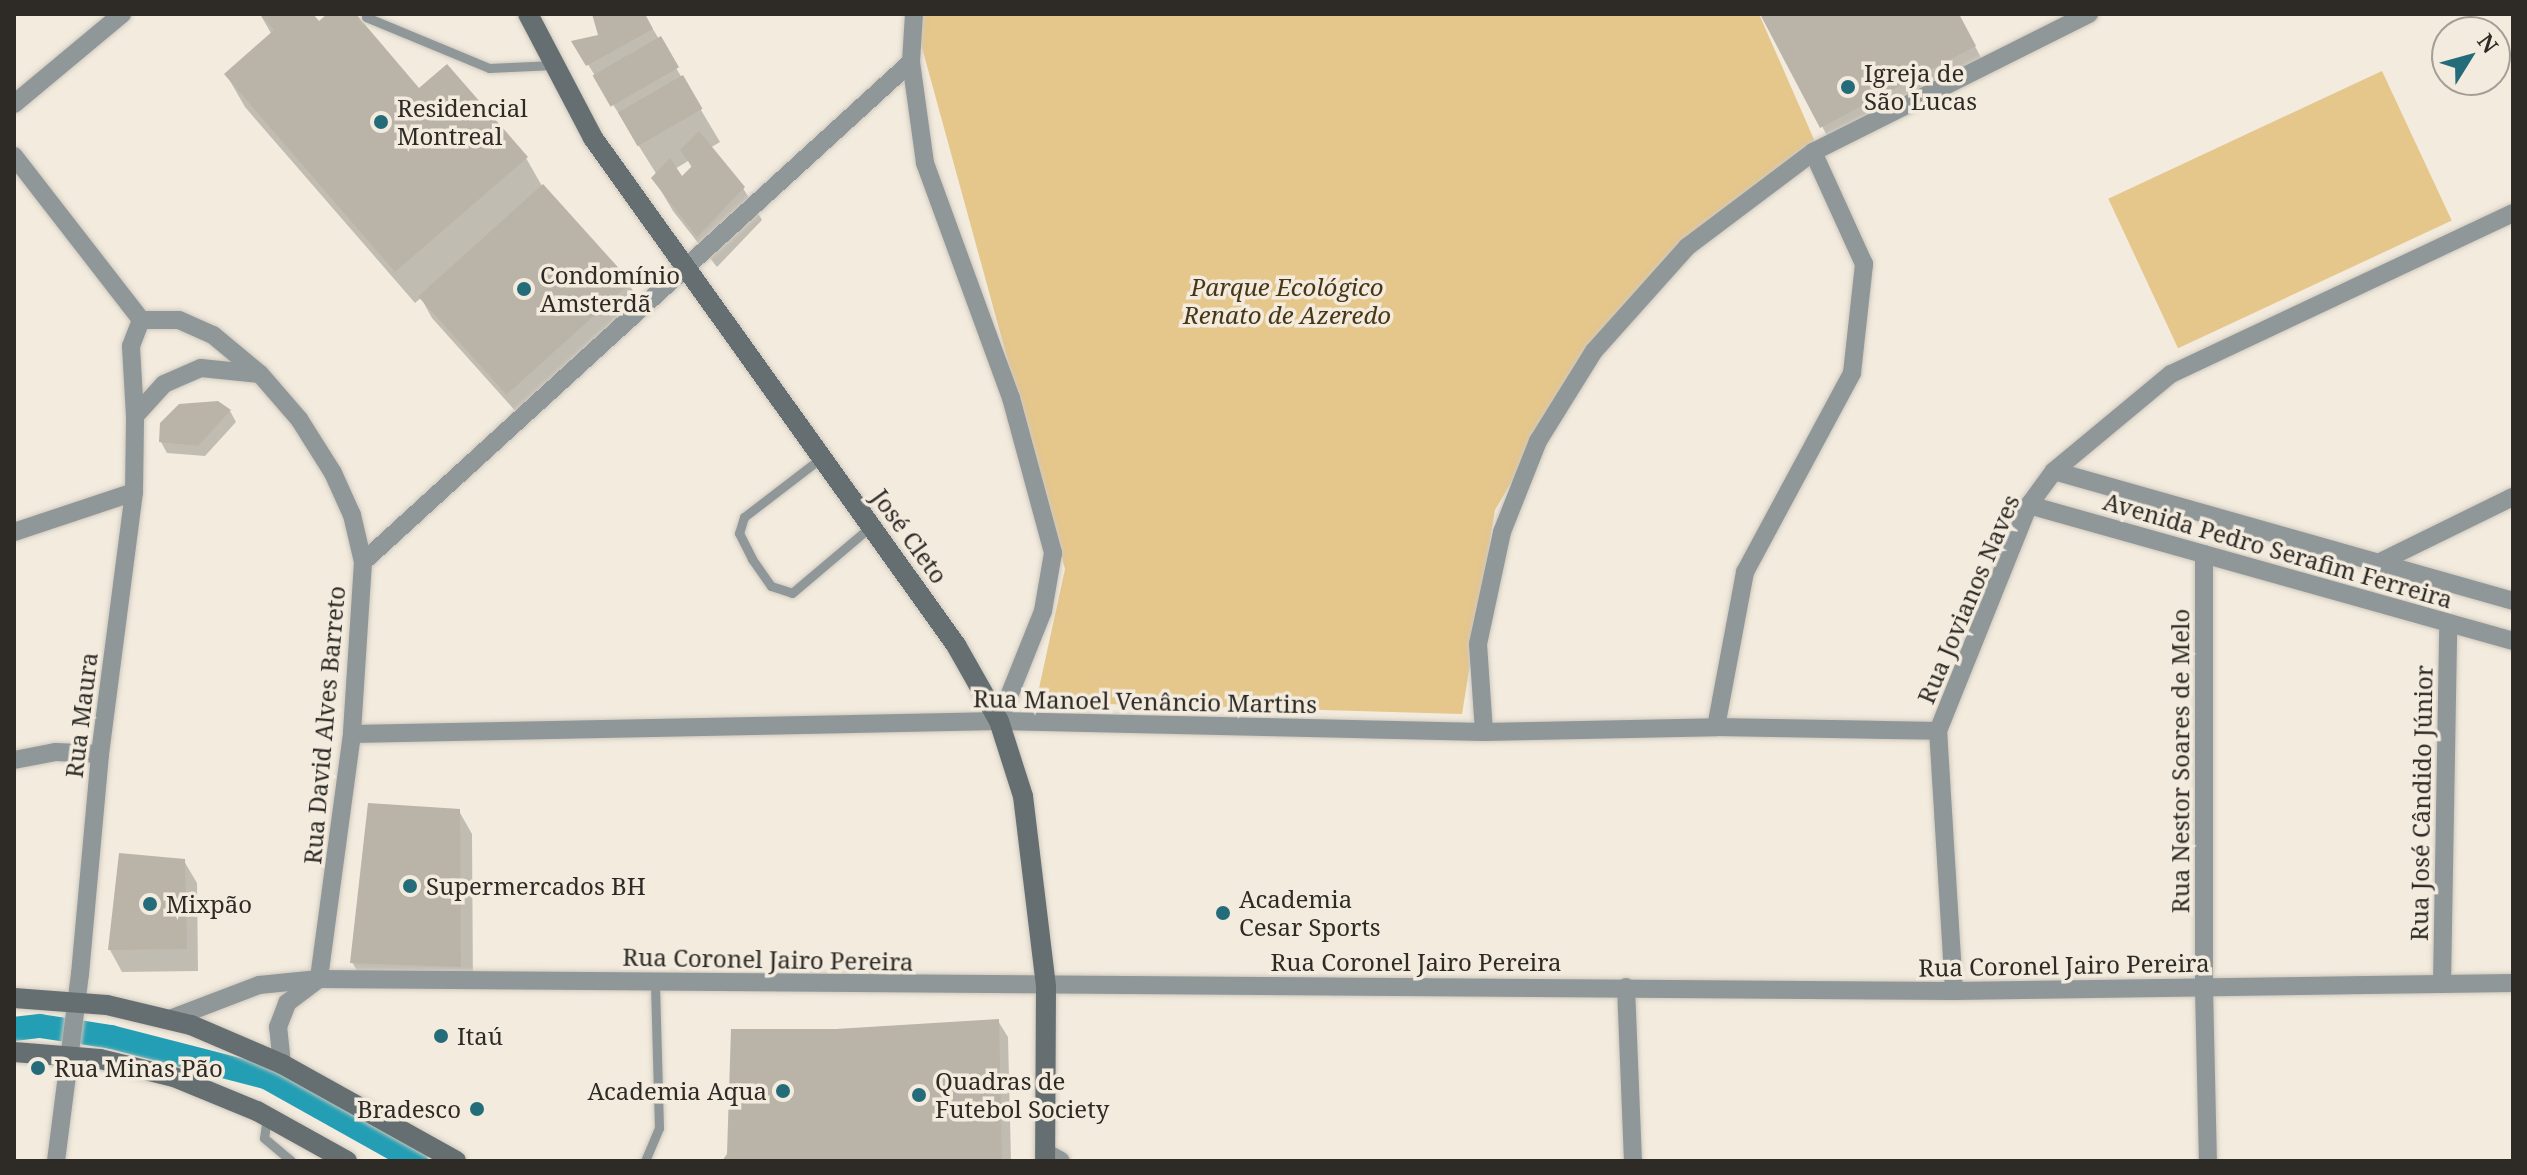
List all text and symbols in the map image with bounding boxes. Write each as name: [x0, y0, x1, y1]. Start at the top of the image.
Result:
north arrow: [2431, 16, 2511, 96]
text: N: [2471, 27, 2506, 59]
place label: Igreja de São Lucas: [1864, 59, 1977, 115]
marker: Igreja de São Lucas: [1839, 78, 1857, 96]
place label: Residencial Montreal: [397, 94, 528, 150]
marker: Residencial Montreal: [372, 113, 390, 131]
place label: Condomínio Amsterdã: [540, 261, 680, 317]
park label: Parque Ecológico Renato de Azeredo: [1183, 273, 1391, 329]
marker: Condomínio Amsterdã: [515, 280, 533, 298]
street label: José Cleto: [866, 483, 954, 589]
street label: Avenida Pedro Serafim Ferreira: [2100, 486, 2456, 614]
street label: Rua Jovianos Naves: [1911, 490, 2025, 708]
street label: Rua David Alves Barreto: [297, 585, 351, 865]
street label: Rua Nestor Soares de Melo: [2166, 609, 2194, 913]
street label: Rua Maura: [59, 651, 103, 779]
street label: Rua José Cândido Júnior: [2404, 665, 2438, 941]
street label: Rua Manoel Venâncio Martins: [973, 684, 1317, 718]
place label: Supermercados BH: [426, 872, 646, 900]
marker: Supermercados BH: [401, 877, 419, 895]
place label: Academia Cesar Sports: [1239, 885, 1381, 941]
place label: Mixpão: [166, 890, 252, 918]
marker: Mixpão: [141, 895, 159, 913]
marker: Academia Cesar Sports: [1214, 904, 1232, 922]
street label: Rua Coronel Jairo Pereira: [622, 942, 914, 976]
street label: Rua Coronel Jairo Pereira: [1270, 948, 1562, 976]
street label: Rua Coronel Jairo Pereira: [1918, 948, 2210, 982]
place label: Itaú: [457, 1022, 503, 1050]
marker: Itaú: [432, 1027, 450, 1045]
place label: Rua Minas Pão: [54, 1054, 223, 1082]
marker: Rua Minas Pão: [29, 1059, 47, 1077]
place label: Quadras de Futebol Society: [935, 1067, 1109, 1123]
place label: Academia Aqua: [588, 1077, 767, 1105]
marker: Academia Aqua: [774, 1082, 792, 1100]
marker: Quadras de Futebol Society: [910, 1086, 928, 1104]
place label: Bradesco: [357, 1095, 461, 1123]
marker: Bradesco: [468, 1100, 486, 1118]

